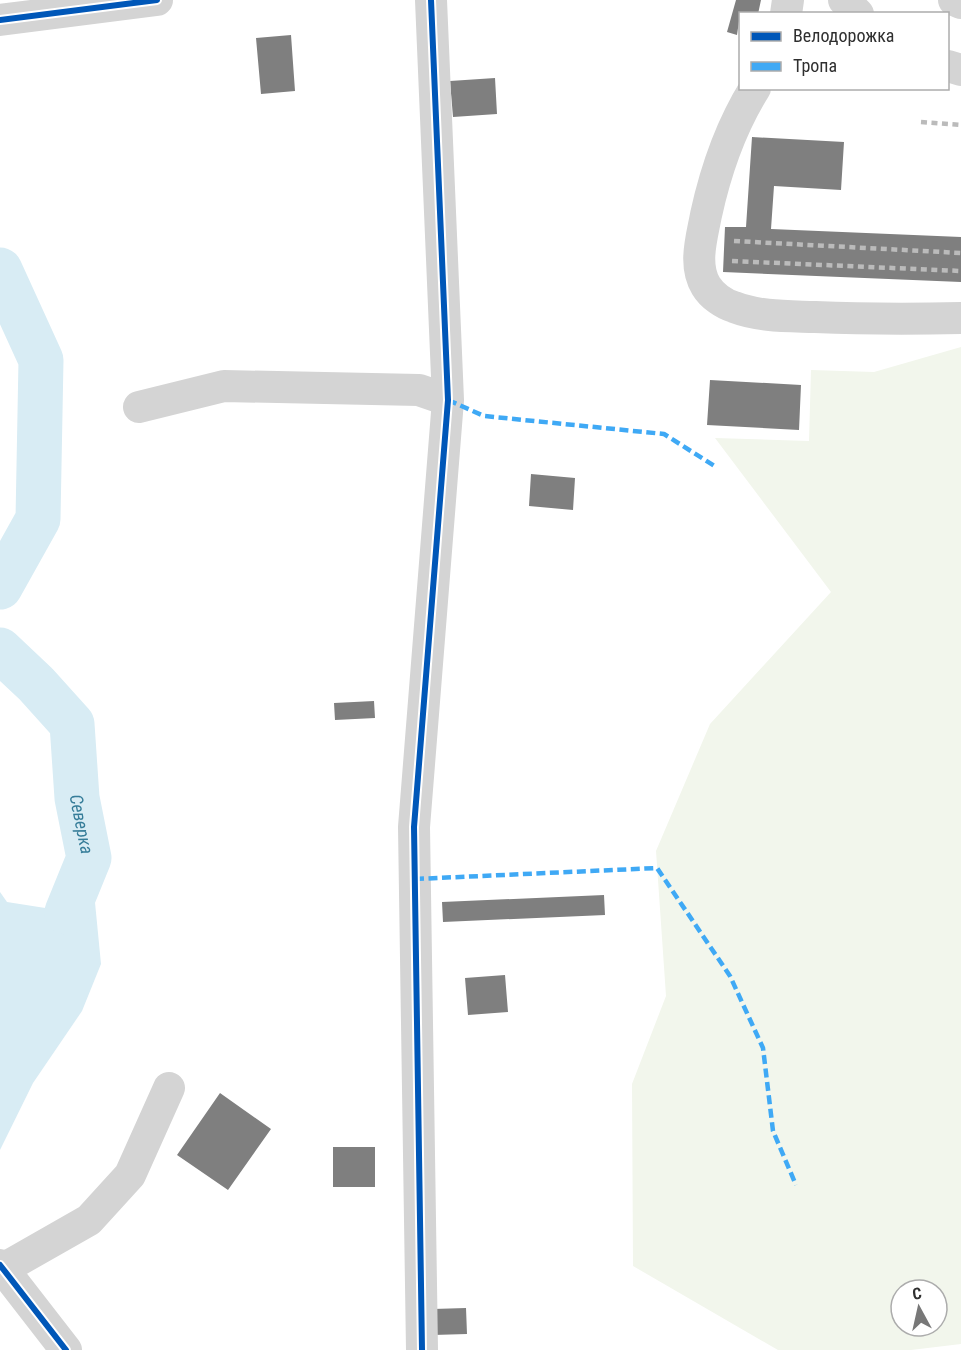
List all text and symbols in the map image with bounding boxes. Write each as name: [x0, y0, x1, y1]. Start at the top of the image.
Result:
legend: [739, 12, 949, 90]
text: Велодорожка: [793, 25, 894, 46]
text: Тропа: [793, 55, 837, 76]
water label: Северка: [66, 792, 98, 856]
north arrow: [889, 1278, 949, 1338]
text: С: [911, 1284, 923, 1304]

